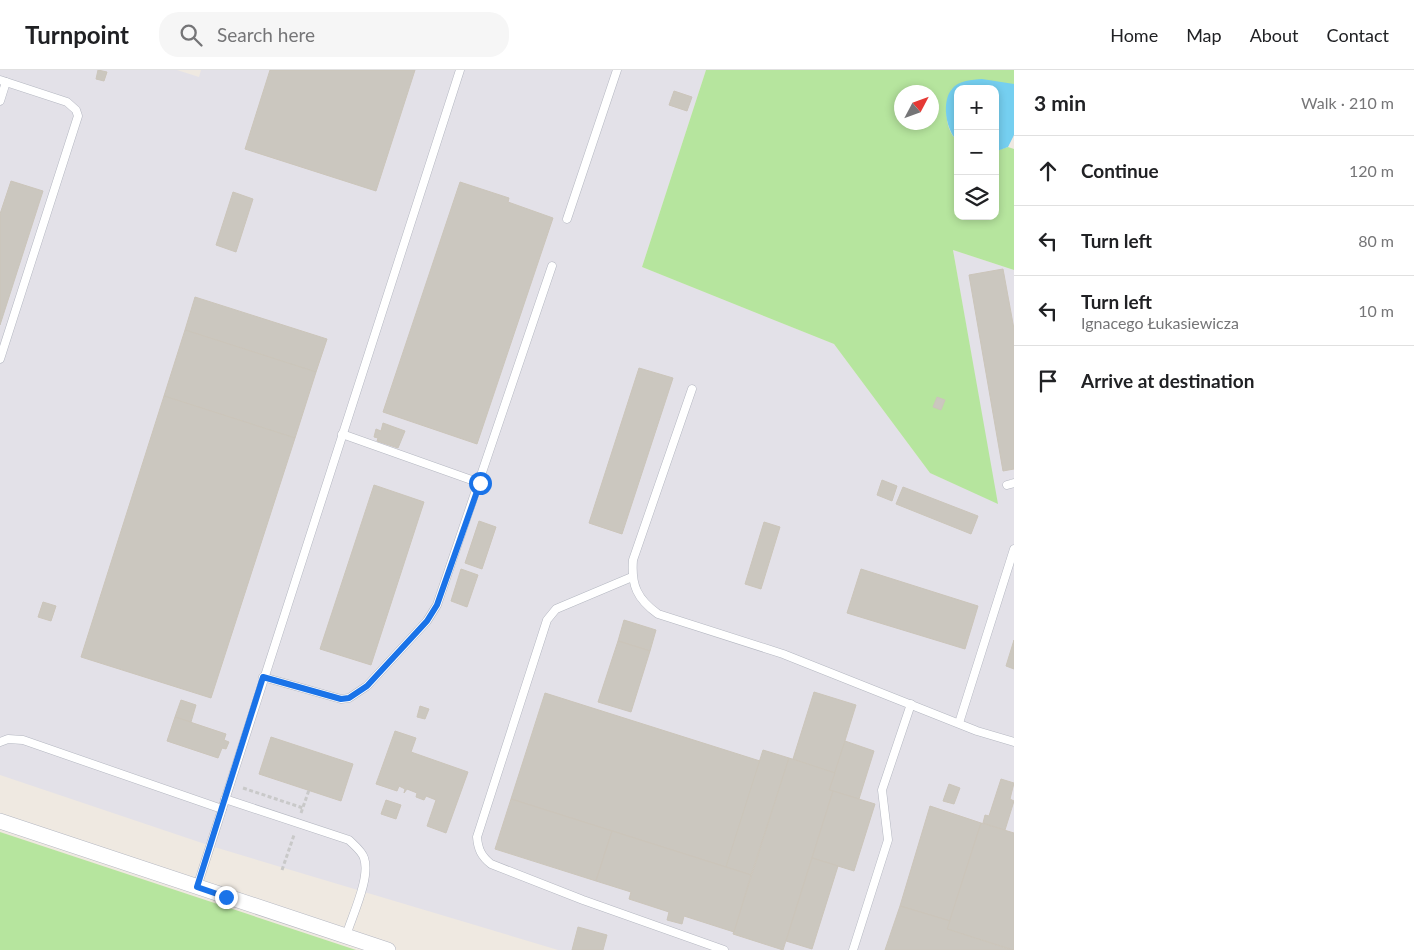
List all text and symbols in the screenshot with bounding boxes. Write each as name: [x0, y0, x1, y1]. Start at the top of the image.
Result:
search box: [159, 12, 509, 57]
text: Turnpoint: [25, 20, 129, 49]
icon: search: [177, 21, 205, 49]
text: Search here: [217, 23, 315, 46]
text: Home: [1110, 24, 1158, 46]
text: Map: [1186, 24, 1222, 46]
text: About: [1250, 24, 1299, 46]
text: Contact: [1327, 24, 1389, 46]
north arrow: [894, 85, 939, 130]
map controls: [954, 85, 999, 220]
button: +: [954, 85, 999, 130]
text: 3 min: [1034, 90, 1086, 115]
text: Walk · 210 m: [1301, 93, 1394, 112]
button: −: [954, 130, 999, 175]
icon: ahead: [1034, 157, 1062, 185]
text: Continue: [1081, 159, 1159, 182]
text: 120 m: [1349, 161, 1394, 180]
button: layers: [954, 175, 999, 220]
icon: left: [1034, 227, 1062, 255]
text: Turn left: [1081, 229, 1152, 252]
text: 80 m: [1358, 231, 1394, 250]
text: Turn left: [1081, 290, 1152, 313]
icon: left: [1034, 297, 1062, 325]
text: 10 m: [1358, 301, 1394, 320]
text: Ignacego Łukasiewicza: [1081, 313, 1239, 332]
icon: arrive: [1034, 367, 1062, 395]
text: Arrive at destination: [1081, 369, 1254, 392]
route start: [469, 472, 492, 495]
route end: [215, 886, 238, 909]

